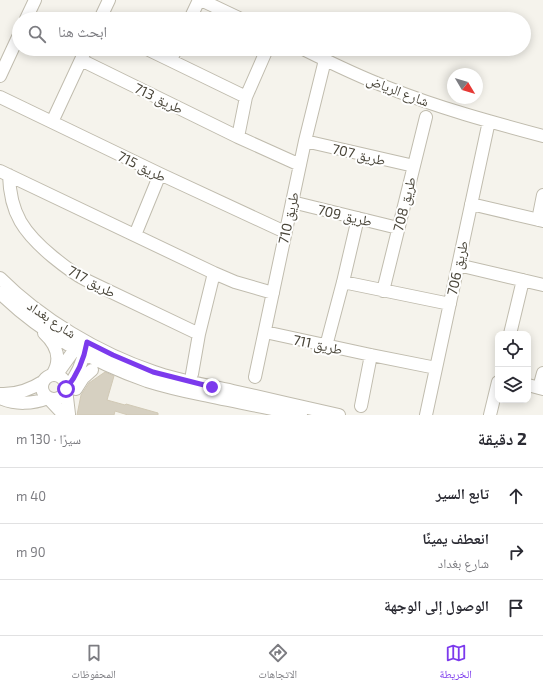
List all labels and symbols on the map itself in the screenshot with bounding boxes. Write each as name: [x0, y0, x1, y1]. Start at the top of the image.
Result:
north arrow: [447, 68, 483, 104]
street label: شارع الرياض: [364, 70, 432, 112]
street label: طريق 713: [131, 79, 186, 119]
street label: طريق 707: [330, 140, 388, 170]
street label: طريق 715: [114, 147, 169, 187]
street label: طريق 708: [389, 175, 421, 234]
street label: طريق 710: [274, 190, 304, 246]
street label: طريق 709: [316, 200, 374, 231]
street label: طريق 706: [443, 239, 473, 297]
street label: طريق 717: [64, 261, 119, 302]
street label: شارع بغداد: [23, 297, 80, 343]
street label: طريق 711: [291, 330, 344, 359]
route end: [203, 378, 221, 396]
route start: [57, 380, 75, 398]

